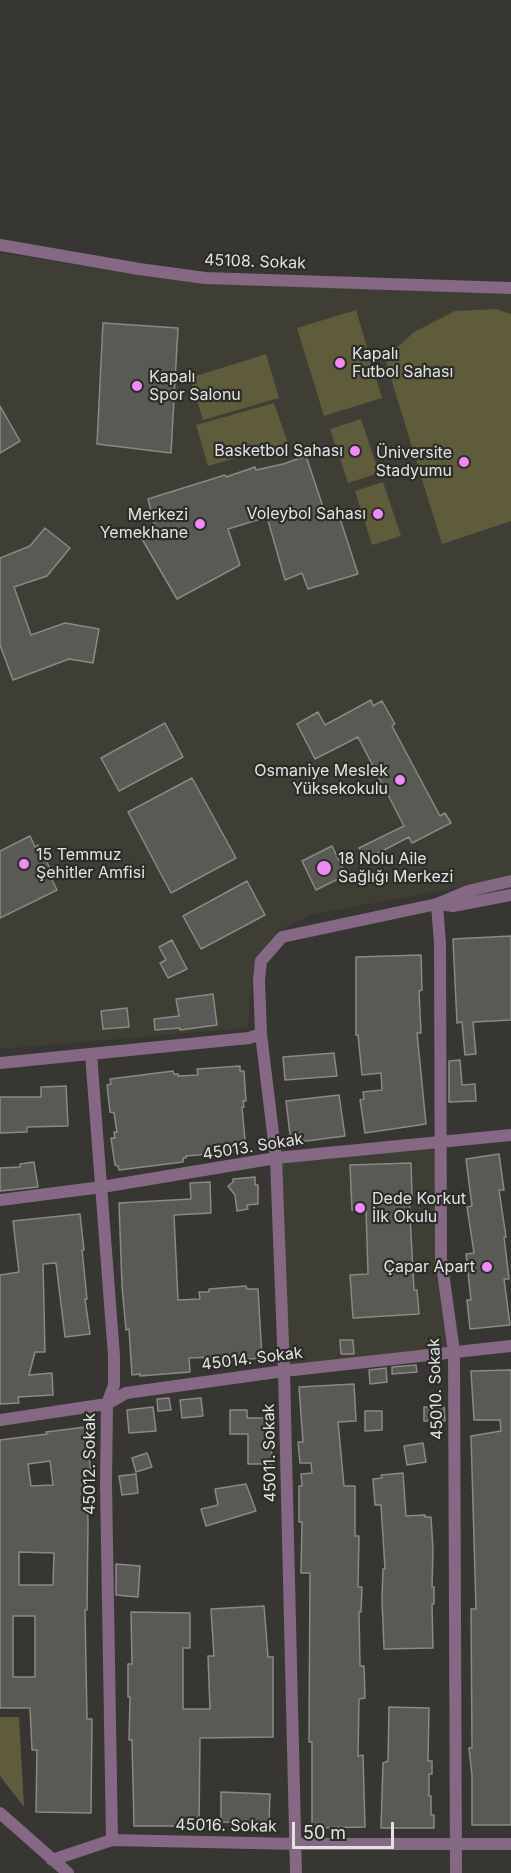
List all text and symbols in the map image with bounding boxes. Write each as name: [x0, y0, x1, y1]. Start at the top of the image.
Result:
street label: 45108. Sokak: [204, 251, 306, 273]
place label: Kapalı Futbol Sahası: [352, 344, 453, 382]
marker: Kapalı Futbol Sahası: [333, 356, 347, 370]
place label: Kapalı Spor Salonu: [149, 367, 241, 405]
marker: Kapalı Spor Salonu: [130, 379, 144, 393]
place label: Basketbol Sahası: [214, 441, 343, 461]
place label: Üniversite Stadyumu: [376, 443, 452, 481]
marker: Basketbol Sahası: [348, 444, 362, 458]
marker: Üniversite Stadyumu: [457, 455, 471, 469]
place label: Voleybol Sahası: [246, 504, 366, 524]
place label: Merkezi Yemekhane: [100, 505, 188, 543]
marker: Voleybol Sahası: [371, 507, 385, 521]
marker: Merkezi Yemekhane: [193, 517, 207, 531]
place label: Osmaniye Meslek Yüksekokulu: [254, 761, 388, 799]
marker: Osmaniye Meslek Yüksekokulu: [393, 773, 407, 787]
place label: 15 Temmuz Şehitler Amfisi: [36, 845, 145, 883]
place label: 18 Nolu Aile Sağlığı Merkezi: [338, 849, 453, 887]
marker: 15 Temmuz Şehitler Amfisi: [17, 857, 31, 871]
marker: 18 Nolu Aile Sağlığı Merkezi: [315, 859, 333, 877]
street label: 45013. Sokak: [201, 1130, 305, 1164]
place label: Dede Korkut İlk Okulu: [372, 1189, 466, 1227]
marker: Dede Korkut İlk Okulu: [353, 1201, 367, 1215]
place label: Çapar Apart: [383, 1257, 475, 1277]
marker: Çapar Apart: [480, 1260, 494, 1274]
street label: 45010. Sokak: [425, 1338, 447, 1440]
street label: 45014. Sokak: [200, 1343, 304, 1375]
street label: 45011. Sokak: [260, 1403, 280, 1503]
street label: 45012. Sokak: [80, 1413, 100, 1515]
scale bar: [295, 1810, 397, 1848]
street label: 45016. Sokak: [175, 1816, 277, 1836]
text: 50 m: [303, 1822, 346, 1843]

